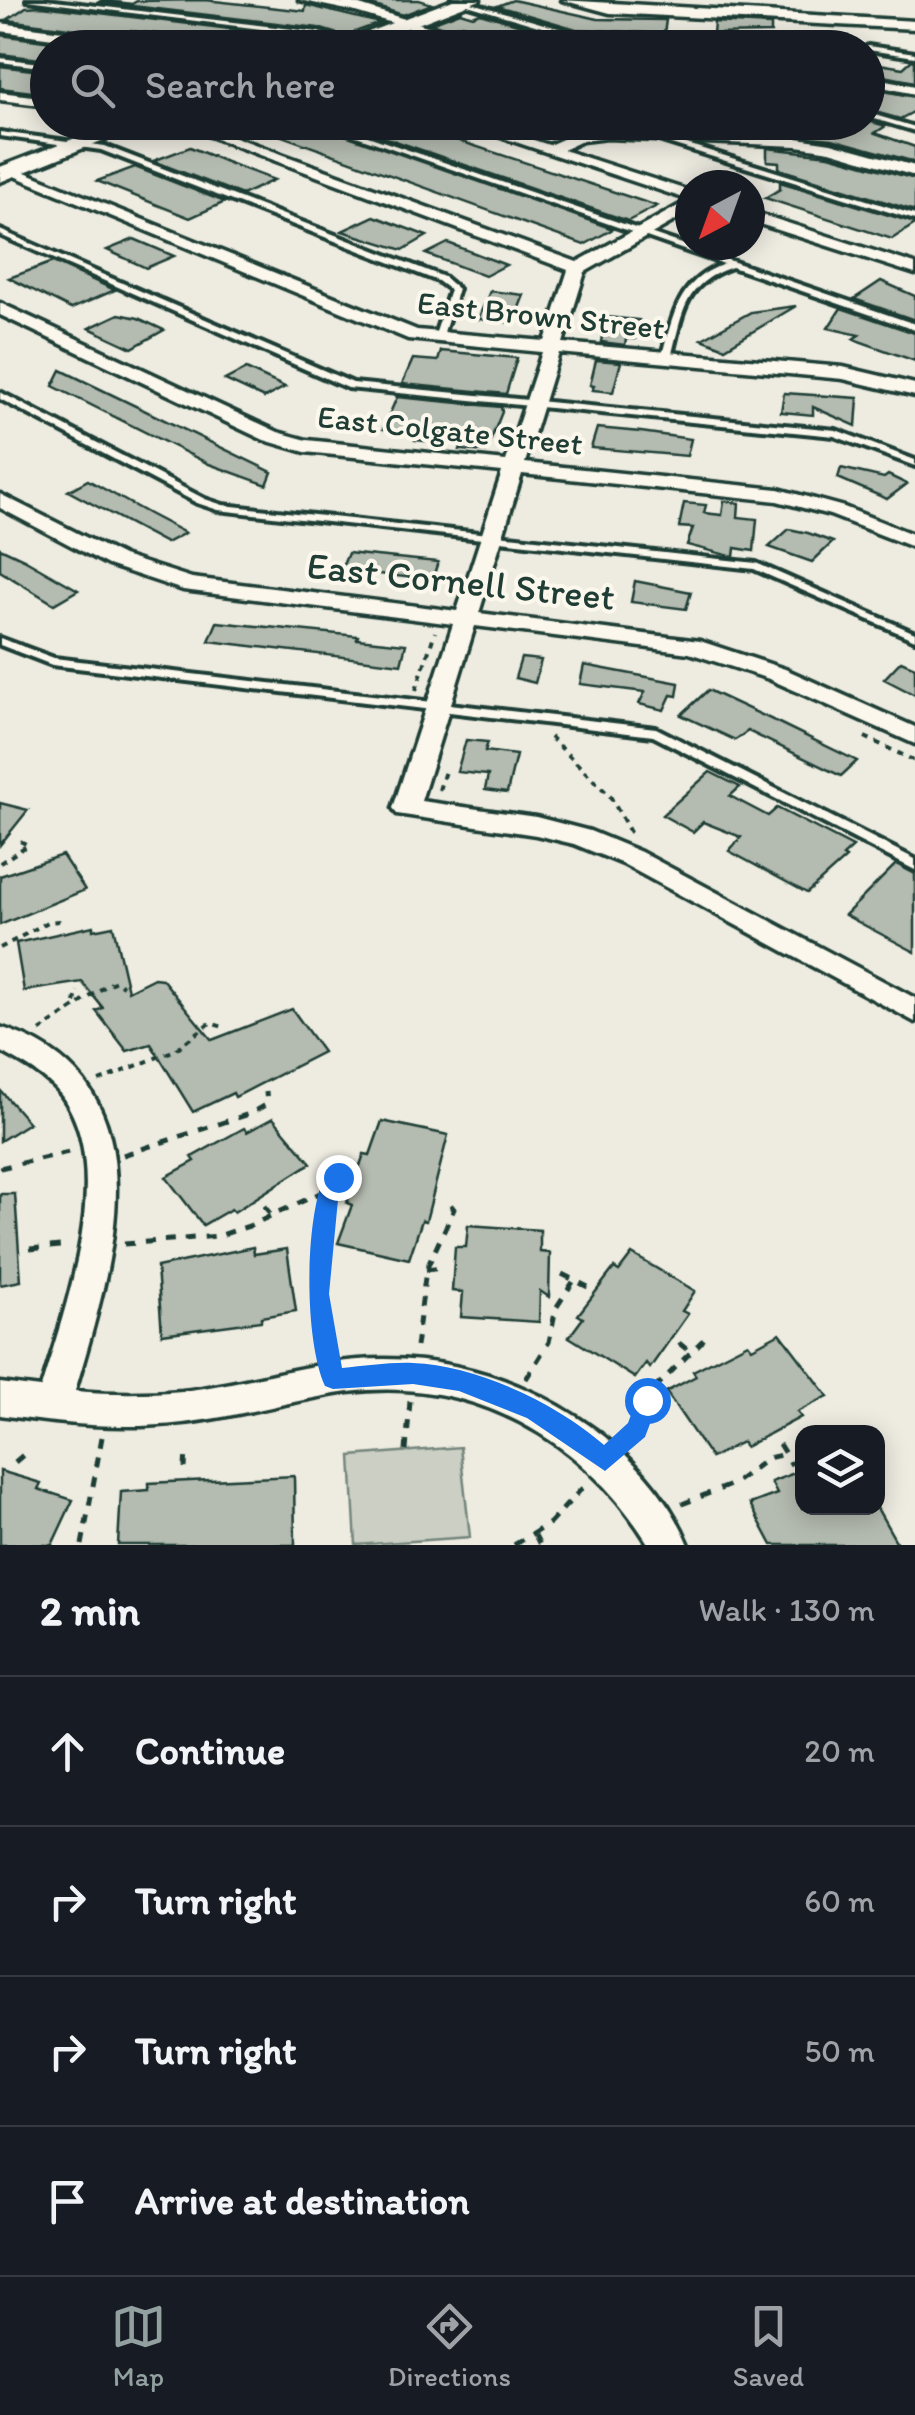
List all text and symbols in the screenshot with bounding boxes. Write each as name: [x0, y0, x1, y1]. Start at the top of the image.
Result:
search box: [30, 30, 885, 140]
icon: search: [65, 58, 120, 113]
text: Search here: [145, 62, 336, 108]
north arrow: [675, 170, 765, 260]
street label: East Brown Street: [415, 283, 667, 347]
street label: East Colgate Street: [316, 397, 584, 463]
street label: East Cornell Street: [305, 542, 617, 620]
route end: [316, 1155, 362, 1201]
route start: [625, 1378, 671, 1424]
map controls: [795, 1425, 885, 1515]
button: layers: [795, 1425, 885, 1515]
text: 2 min: [40, 1585, 140, 1636]
text: Walk · 130 m: [699, 1591, 875, 1629]
icon: ahead: [40, 1724, 95, 1779]
text: Continue: [135, 1728, 285, 1774]
text: 20 m: [804, 1732, 875, 1770]
icon: right: [40, 1874, 95, 1929]
text: Turn right: [135, 1878, 297, 1924]
text: 60 m: [804, 1882, 875, 1920]
icon: right: [40, 2024, 95, 2079]
text: Turn right: [135, 2028, 297, 2074]
text: 50 m: [804, 2032, 875, 2070]
icon: arrive: [40, 2174, 95, 2229]
text: Arrive at destination: [135, 2178, 470, 2224]
tab: Map: [111, 2299, 166, 2393]
tab: Directions: [388, 2299, 511, 2393]
tab: Saved: [733, 2299, 804, 2393]

